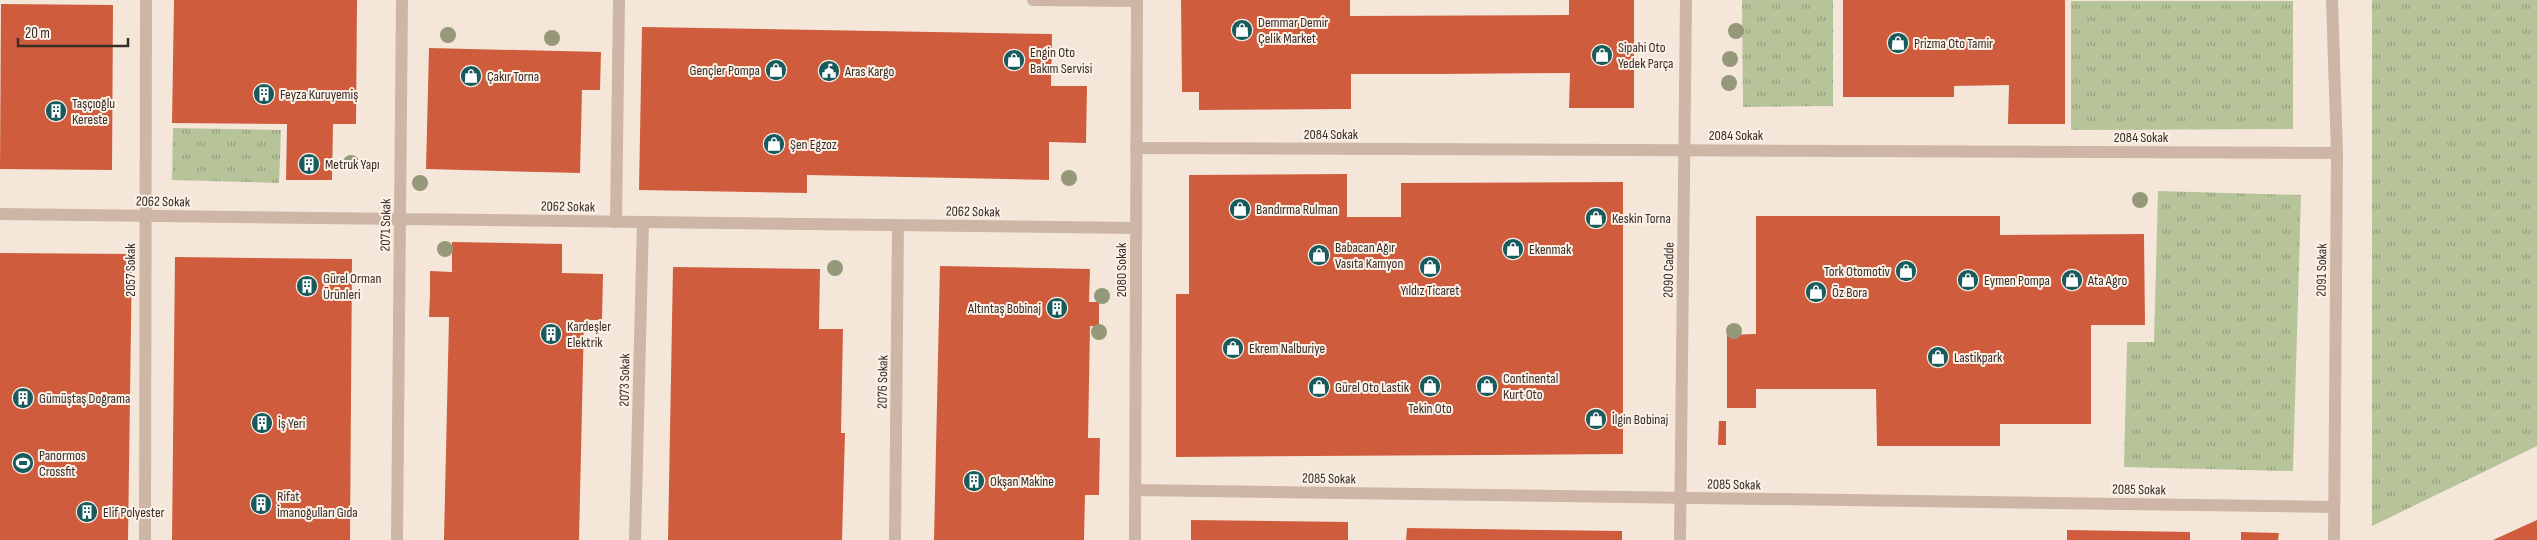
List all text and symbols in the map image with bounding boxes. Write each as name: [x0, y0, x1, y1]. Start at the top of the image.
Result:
place label: Demmar Demir Çelik Market: [1258, 14, 1328, 47]
scale bar: [18, 15, 128, 47]
shop icon: Demmar Demir Çelik Market: [1230, 18, 1254, 42]
text: 20 m: [25, 24, 50, 43]
shop icon: Prizma Oto Tamir: [1886, 31, 1910, 55]
place label: Prizma Oto Tamir: [1914, 35, 1993, 52]
place label: Sipahi Oto Yedek Parça: [1618, 39, 1674, 72]
shop icon: Sipahi Oto Yedek Parça: [1590, 43, 1614, 67]
place label: Engin Oto Bakım Servisi: [1030, 44, 1092, 77]
shop icon: Engin Oto Bakım Servisi: [1002, 48, 1026, 72]
shop icon: Gençler Pompa: [764, 58, 788, 82]
public building icon: Aras Kargo: [817, 59, 841, 83]
place label: Gençler Pompa: [689, 62, 760, 79]
place label: Aras Kargo: [844, 63, 895, 80]
shop icon: Çakır Torna: [459, 64, 483, 88]
place label: Çakır Torna: [487, 68, 539, 85]
building icon: Feyza Kuruyemiş: [252, 82, 276, 106]
place label: Feyza Kuruyemiş: [280, 86, 358, 103]
place label: Taşçıoğlu Kereste: [72, 95, 115, 128]
building icon: Taşçıoğlu Kereste: [44, 99, 68, 123]
street label: 2084 Sokak: [1304, 126, 1359, 143]
street label: 2084 Sokak: [1709, 127, 1764, 144]
street label: 2084 Sokak: [2114, 129, 2169, 146]
shop icon: Şen Egzoz: [762, 132, 786, 156]
place label: Şen Egzoz: [790, 136, 837, 153]
building icon: Metruk Yapı: [297, 152, 321, 176]
place label: Metruk Yapı: [325, 156, 380, 173]
street label: 2062 Sokak: [136, 193, 191, 210]
shop icon: Bandırma Rulman: [1228, 197, 1252, 221]
street label: 2071 Sokak: [377, 198, 394, 251]
street label: 2062 Sokak: [541, 198, 596, 215]
place label: Bandırma Rulman: [1256, 201, 1338, 218]
street label: 2062 Sokak: [946, 203, 1001, 220]
shop icon: Keskin Torna: [1584, 206, 1608, 230]
place label: Keskin Torna: [1612, 210, 1671, 227]
shop icon: Ekenmak: [1501, 237, 1525, 261]
place label: Babacan Ağır Vasıta Kamyon: [1335, 239, 1403, 272]
place label: Ekenmak: [1529, 241, 1572, 258]
street label: 2080 Sokak: [1113, 242, 1130, 297]
street label: 2090 Cadde: [1660, 242, 1677, 298]
street label: 2057 Sokak: [122, 243, 139, 297]
shop icon: Babacan Ağır Vasıta Kamyon: [1307, 243, 1331, 267]
street label: 2091 Sokak: [2313, 243, 2330, 297]
shop icon: Yıldız Ticaret: [1418, 255, 1442, 279]
shop icon: Tork Otomotiv: [1894, 259, 1918, 283]
place label: Tork Otomotiv: [1824, 263, 1891, 280]
shop icon: Eymen Pompa: [1956, 268, 1980, 292]
shop icon: Ata Agro: [2060, 268, 2084, 292]
place label: Gürel Orman Ürünleri: [323, 270, 381, 303]
place label: Eymen Pompa: [1984, 272, 2050, 289]
place label: Ata Agro: [2087, 272, 2127, 289]
building icon: Gürel Orman Ürünleri: [295, 274, 319, 298]
shop icon: Öz Bora: [1804, 280, 1828, 304]
place label: Yıldız Ticaret: [1401, 282, 1459, 299]
place label: Öz Bora: [1832, 284, 1867, 301]
building icon: Altıntaş Bobinaj: [1045, 296, 1069, 320]
place label: Altıntaş Bobinaj: [967, 300, 1041, 317]
place label: Kardeşler Elektrik: [567, 318, 611, 351]
building icon: Kardeşler Elektrik: [539, 322, 563, 346]
shop icon: Ekrem Nalburiye: [1221, 336, 1245, 360]
place label: Ekrem Nalburiye: [1249, 340, 1325, 357]
shop icon: Lastikpark: [1926, 345, 1950, 369]
place label: Lastikpark: [1954, 349, 2003, 366]
street label: 2073 Sokak: [616, 352, 633, 407]
street label: 2076 Sokak: [874, 354, 891, 409]
place label: Continental Kurt Oto: [1503, 370, 1558, 403]
shop icon: Tekin Oto: [1418, 374, 1442, 398]
shop icon: Continental Kurt Oto: [1475, 374, 1499, 398]
shop icon: Gürel Oto Lastik: [1307, 375, 1331, 399]
place label: Gürel Oto Lastik: [1335, 379, 1410, 396]
building icon: Gümüştaş Doğrama: [11, 386, 35, 410]
place label: Gümüştaş Doğrama: [39, 390, 130, 407]
place label: Tekin Oto: [1408, 400, 1452, 417]
shop icon: İlgin Bobinaj: [1584, 407, 1608, 431]
building icon: İş Yeri: [250, 411, 274, 435]
place label: İlgin Bobinaj: [1612, 411, 1668, 428]
place label: İş Yeri: [278, 415, 305, 432]
place label: Panormos Crossfit: [39, 447, 86, 480]
sports icon: Panormos Crossfit: [11, 451, 35, 475]
building icon: Okşan Makine: [962, 469, 986, 493]
street label: 2085 Sokak: [1302, 470, 1357, 487]
place label: Okşan Makine: [990, 473, 1054, 490]
street label: 2085 Sokak: [1707, 476, 1762, 493]
street label: 2085 Sokak: [2112, 481, 2167, 498]
place label: Rifat İmanoğulları Gıda: [277, 488, 358, 521]
building icon: Rifat İmanoğulları Gıda: [249, 492, 273, 516]
building icon: Elif Polyester: [75, 500, 99, 524]
place label: Elif Polyester: [103, 504, 165, 521]

